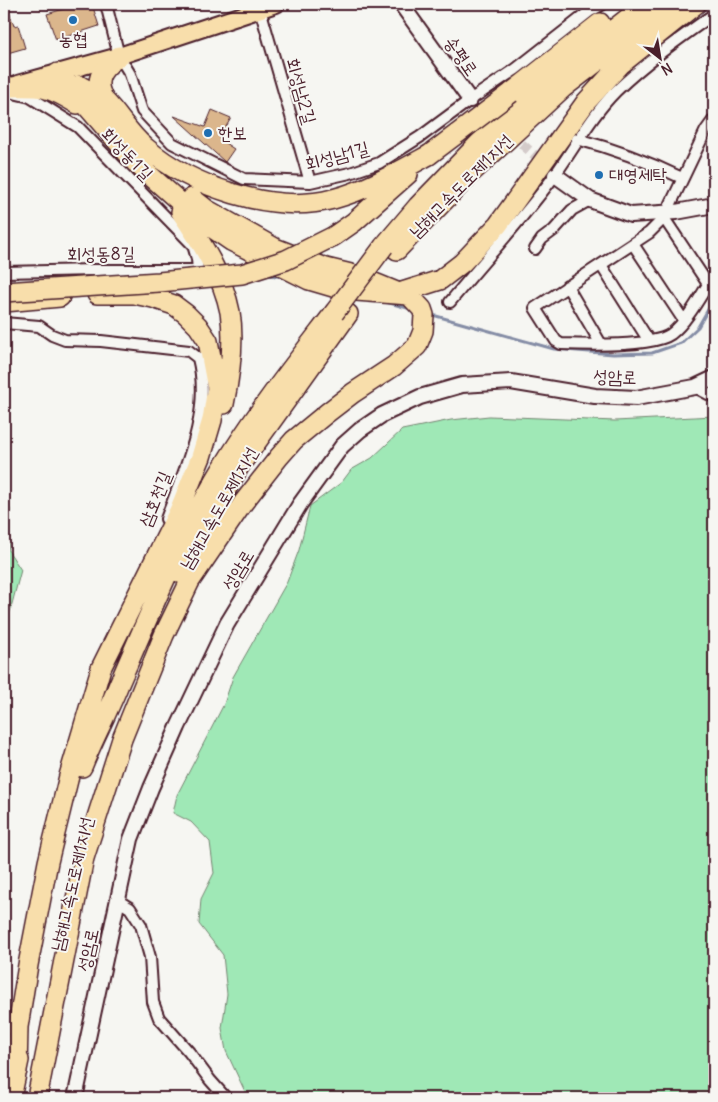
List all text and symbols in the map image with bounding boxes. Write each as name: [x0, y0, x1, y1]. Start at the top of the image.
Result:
marker: 농협: [67, 14, 79, 26]
place label: 농협: [59, 27, 87, 50]
street label: 송평로: [440, 31, 483, 80]
north arrow: [636, 32, 686, 82]
street label: 회성남2길: [281, 55, 322, 127]
text: N: [658, 59, 675, 79]
place label: 한보: [218, 121, 247, 144]
street label: 회성동1길: [96, 122, 159, 185]
marker: 한보: [202, 127, 214, 139]
street label: 남해고속도로제1지선: [404, 129, 517, 242]
street label: 회성남1길: [302, 136, 372, 175]
place label: 대영세탁: [609, 163, 667, 186]
marker: 대영세탁: [593, 169, 605, 181]
street label: 회성동8길: [67, 241, 136, 266]
street label: 성암로: [593, 364, 637, 389]
street label: 남해고속도로제1지선: [174, 442, 263, 573]
street label: 삼호천길: [133, 467, 176, 530]
street label: 성암로: [217, 545, 259, 594]
street label: 남해고속도로제1지선: [45, 814, 98, 953]
street label: 성암로: [72, 926, 103, 974]

